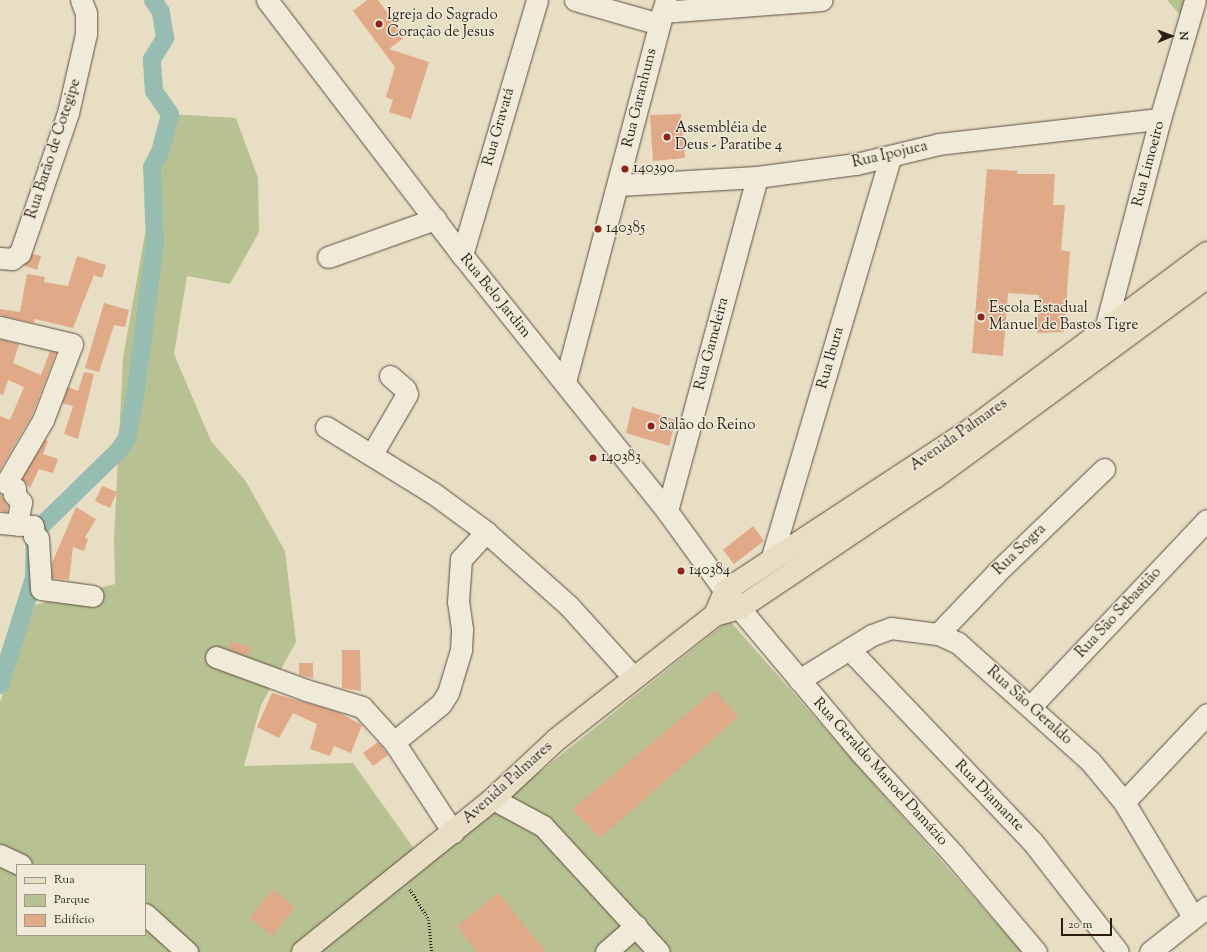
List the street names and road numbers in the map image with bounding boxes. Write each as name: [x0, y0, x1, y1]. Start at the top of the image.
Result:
street label: Rua Garanhuns: [619, 47, 661, 149]
street label: Rua Barão de Cotegipe: [23, 77, 85, 221]
street label: Rua Gravatá: [479, 86, 519, 168]
street label: Rua Limoeiro: [1129, 119, 1169, 209]
street label: Rua Ipojuca: [850, 138, 930, 172]
street label: Rua Belo Jardim: [456, 250, 534, 342]
street label: Rua Gameleira: [691, 296, 733, 392]
street label: Rua Ibura: [814, 325, 848, 391]
street label: Avenida Palmares: [907, 395, 1011, 475]
street label: Rua Sogra: [990, 521, 1050, 579]
street label: Rua São Sebastião: [1072, 564, 1166, 662]
street label: Rua São Geraldo: [983, 663, 1075, 749]
street label: Rua Geraldo Manoel Damázio: [809, 694, 951, 850]
street label: Avenida Palmares: [459, 738, 557, 828]
street label: Rua Diamante: [950, 757, 1028, 835]

